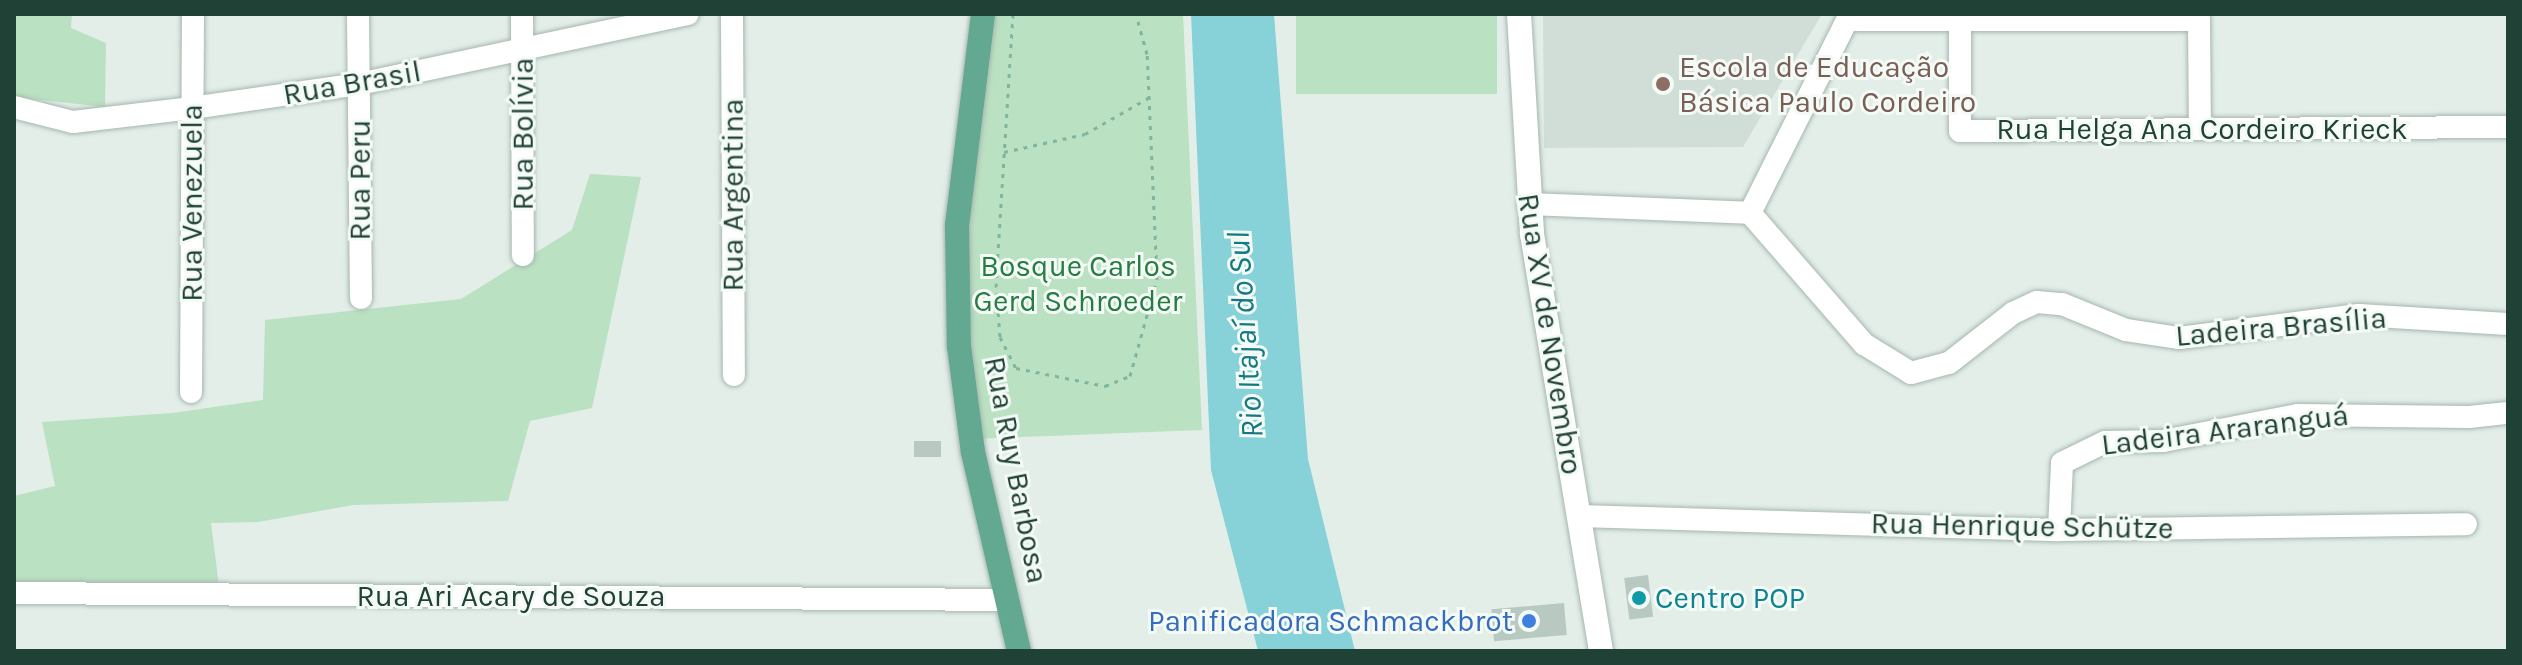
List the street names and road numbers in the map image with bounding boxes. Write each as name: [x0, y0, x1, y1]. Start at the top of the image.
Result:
street label: Rua Brasil: [280, 53, 424, 113]
street label: Rua Bolívia: [505, 57, 541, 211]
street label: Rua Argentina: [715, 98, 751, 292]
street label: Rua Venezuela: [174, 104, 210, 302]
street label: Rua Helga Ana Cordeiro Krieck: [1996, 111, 2408, 147]
street label: Rua Peru: [342, 119, 378, 241]
street label: Rua XV de Novembro: [1510, 191, 1590, 477]
street label: Ladeira Brasília: [2174, 300, 2388, 354]
street label: Rua Ruy Barbosa: [976, 354, 1056, 586]
street label: Ladeira Araranguá: [2099, 397, 2351, 463]
street label: Rua Henrique Schütze: [1870, 505, 2174, 547]
street label: Rua Ari Acary de Souza: [356, 578, 666, 614]

